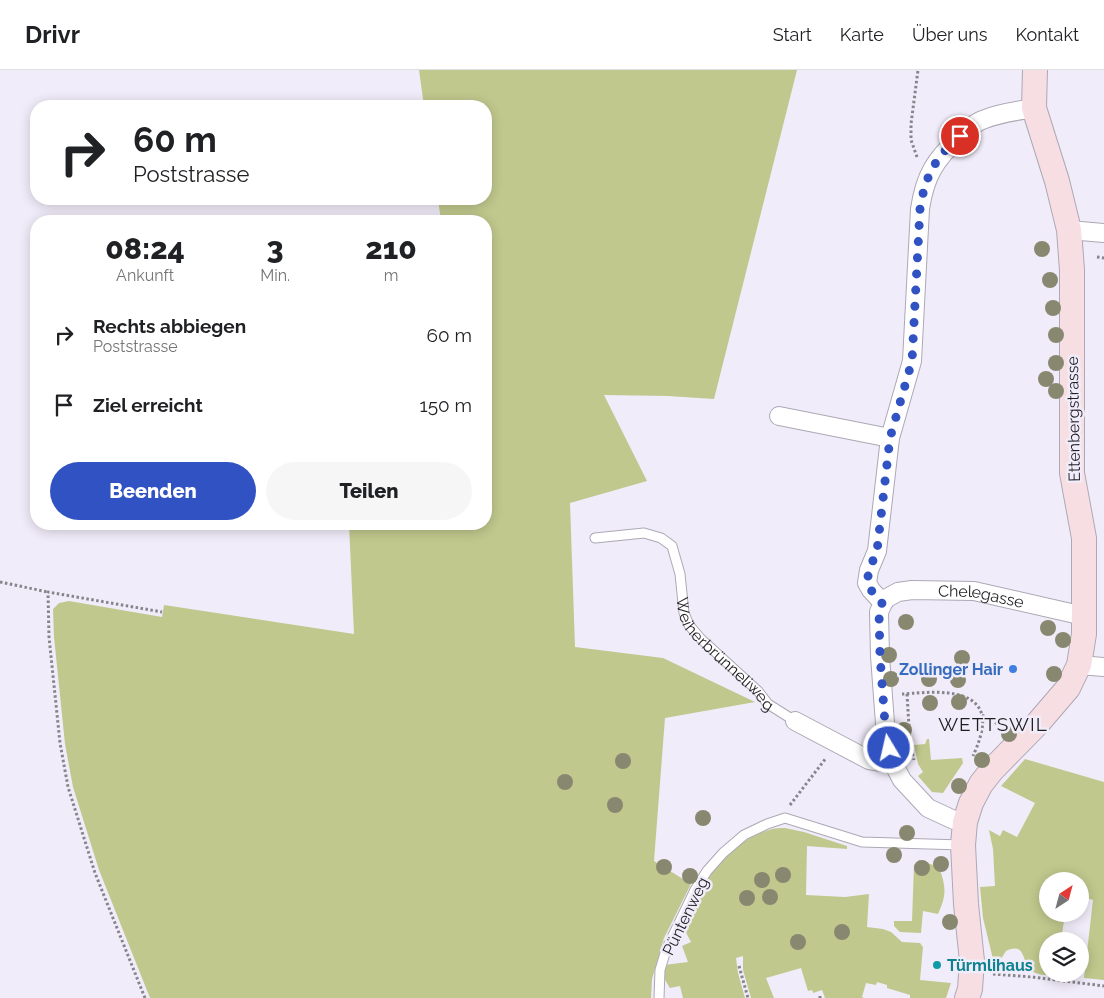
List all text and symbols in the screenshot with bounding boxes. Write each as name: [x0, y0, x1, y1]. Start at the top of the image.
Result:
text: Drivr: [25, 20, 80, 49]
text: Start: [773, 24, 812, 45]
text: Karte: [840, 24, 884, 45]
text: Über uns: [912, 24, 987, 45]
text: Kontakt: [1015, 24, 1079, 45]
pin: [939, 115, 981, 157]
text: 60 m: [133, 119, 217, 160]
icon: right: [50, 120, 115, 185]
icon: arrive: [946, 122, 974, 150]
text: Poststrasse: [133, 161, 249, 187]
text: 08:24: [105, 231, 185, 266]
text: 3: [267, 231, 284, 266]
text: 210: [365, 231, 417, 266]
text: Ankunft: [116, 266, 174, 285]
text: Min.: [260, 266, 290, 285]
text: m: [384, 266, 398, 285]
text: Rechts abbiegen: [93, 315, 246, 337]
icon: right: [50, 321, 78, 349]
text: 60 m: [427, 324, 472, 346]
text: Poststrasse: [93, 337, 178, 356]
street label: Ettenbergstrasse: [1063, 356, 1084, 482]
icon: arrive: [50, 391, 78, 419]
text: Ziel erreicht: [93, 394, 203, 416]
text: 150 m: [420, 394, 472, 416]
button: Beenden: [50, 462, 256, 520]
button: Teilen: [266, 462, 472, 520]
street label: Chelegasse: [938, 581, 1026, 612]
street label: Weiherbrünneliweg: [672, 596, 777, 715]
place label: Zollinger Hair: [899, 660, 1003, 679]
marker: Zollinger Hair: [1007, 663, 1019, 675]
district label: WETTSWIL: [938, 713, 1048, 735]
position arrow: [862, 721, 914, 773]
north arrow: [1039, 872, 1089, 922]
map controls: [1039, 872, 1089, 982]
street label: Püntenweg: [658, 874, 713, 958]
button: layers: [1039, 932, 1089, 982]
place label: Türmlihaus: [947, 956, 1033, 975]
marker: Türmlihaus: [931, 959, 943, 971]

